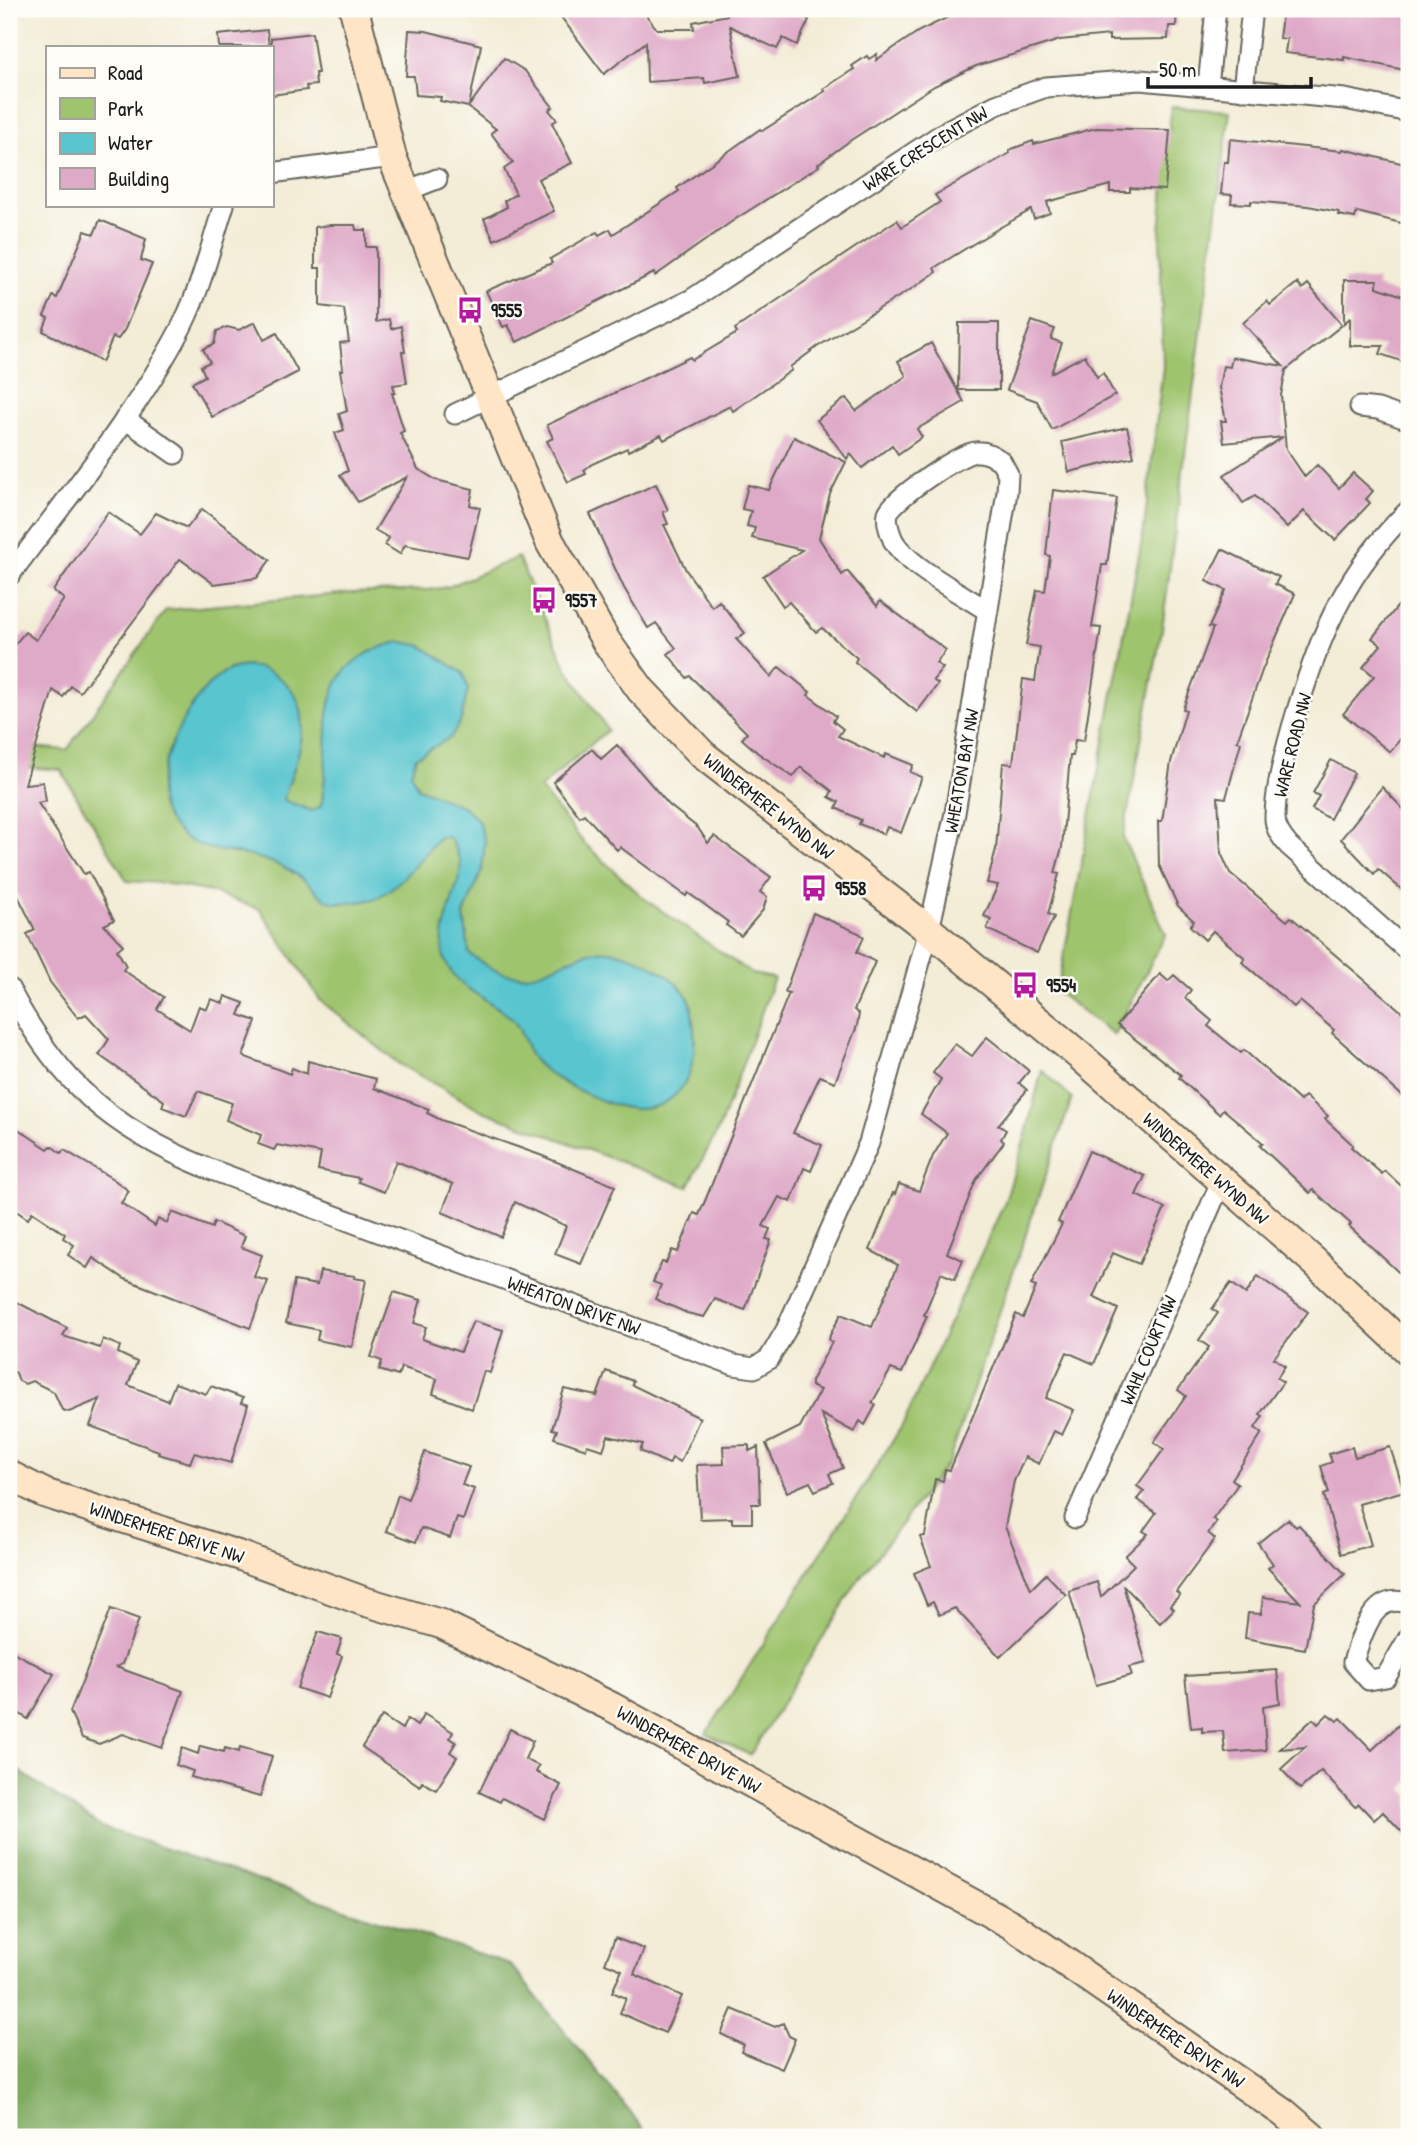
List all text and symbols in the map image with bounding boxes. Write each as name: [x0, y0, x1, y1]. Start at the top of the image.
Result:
legend: [46, 46, 273, 206]
scale bar: [1148, 46, 1311, 90]
text: 50 m: [1159, 55, 1196, 84]
text: Road: [108, 58, 142, 87]
text: Park: [108, 94, 143, 123]
street label: WARE CRESCENT NW: [858, 99, 993, 197]
text: Water: [108, 128, 153, 157]
text: Building: [108, 164, 169, 193]
bus stop icon: 9555: [455, 295, 485, 325]
place label: 9555: [491, 297, 523, 323]
bus stop icon: 9557: [529, 585, 559, 615]
place label: 9557: [565, 587, 597, 613]
street label: WARE ROAD NW: [1267, 690, 1318, 800]
street label: WHEATON BAY NW: [937, 707, 985, 835]
street label: WINDERMERE WYND NW: [698, 747, 840, 865]
bus stop icon: 9558: [799, 873, 829, 903]
place label: 9558: [835, 875, 866, 901]
bus stop icon: 9554: [1010, 970, 1040, 1000]
place label: 9554: [1046, 972, 1076, 998]
street label: WINDERMERE WYND NW: [1138, 1106, 1275, 1230]
street label: WHEATON DRIVE NW: [504, 1269, 644, 1341]
street label: WAHL COURT NW: [1113, 1291, 1183, 1409]
street label: WINDERMERE DRIVE NW: [87, 1495, 248, 1569]
street label: WINDERMERE DRIVE NW: [612, 1699, 766, 1799]
street label: WINDERMERE DRIVE NW: [1102, 1982, 1250, 2094]

